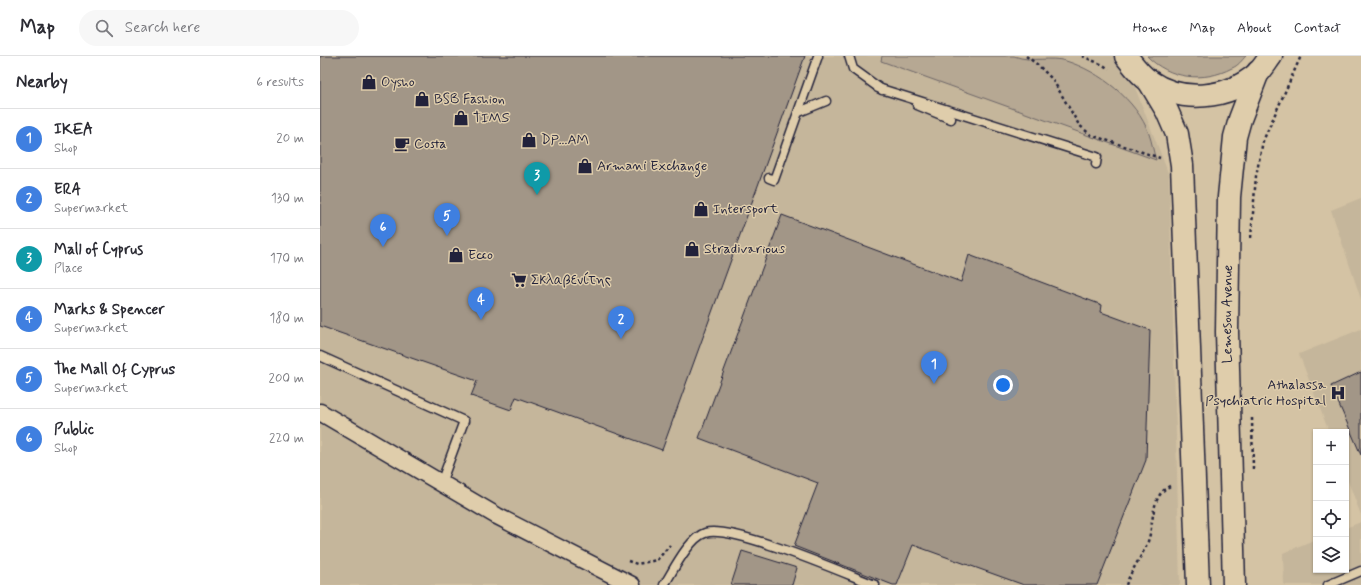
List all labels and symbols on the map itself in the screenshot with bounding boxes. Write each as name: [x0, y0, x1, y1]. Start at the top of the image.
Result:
shop icon: Oysho: [360, 73, 378, 91]
place label: Oysho: [381, 73, 415, 91]
shop icon: BSB Fashion: [413, 90, 431, 108]
place label: BSB Fashion: [434, 90, 505, 108]
shop icon: TIMS: [452, 109, 470, 127]
place label: TIMS: [473, 109, 510, 127]
shop icon: DP...AM: [520, 131, 538, 149]
place label: DP...AM: [541, 131, 589, 149]
cafe icon: Costa: [393, 135, 411, 153]
place label: Costa: [414, 135, 447, 153]
shop icon: Armani Exchange: [576, 157, 594, 175]
place label: Armani Exchange: [597, 157, 707, 177]
pin: 3: [524, 162, 550, 195]
shop icon: Intersport: [692, 200, 710, 218]
place label: Intersport: [713, 200, 779, 218]
pin: 5: [434, 203, 460, 236]
pin: 6: [370, 214, 396, 247]
shop icon: Stradivarious: [683, 240, 701, 258]
place label: Stradivarious: [704, 240, 785, 258]
shop icon: Ecco: [447, 246, 465, 264]
place label: Ecco: [468, 246, 493, 264]
street label: Lemesou Avenue: [1218, 265, 1237, 364]
supermarket icon: Σκλαβενίτης: [510, 271, 528, 289]
place label: Σκλαβενίτης: [531, 271, 611, 289]
pin: 4: [468, 287, 494, 320]
pin: 2: [608, 306, 634, 339]
pin: 1: [921, 351, 947, 384]
your location: [993, 375, 1013, 395]
place label: Athalassa Psychiatric Hospital: [1205, 376, 1327, 410]
hospital icon: Athalassa Psychiatric Hospital: [1329, 384, 1347, 402]

